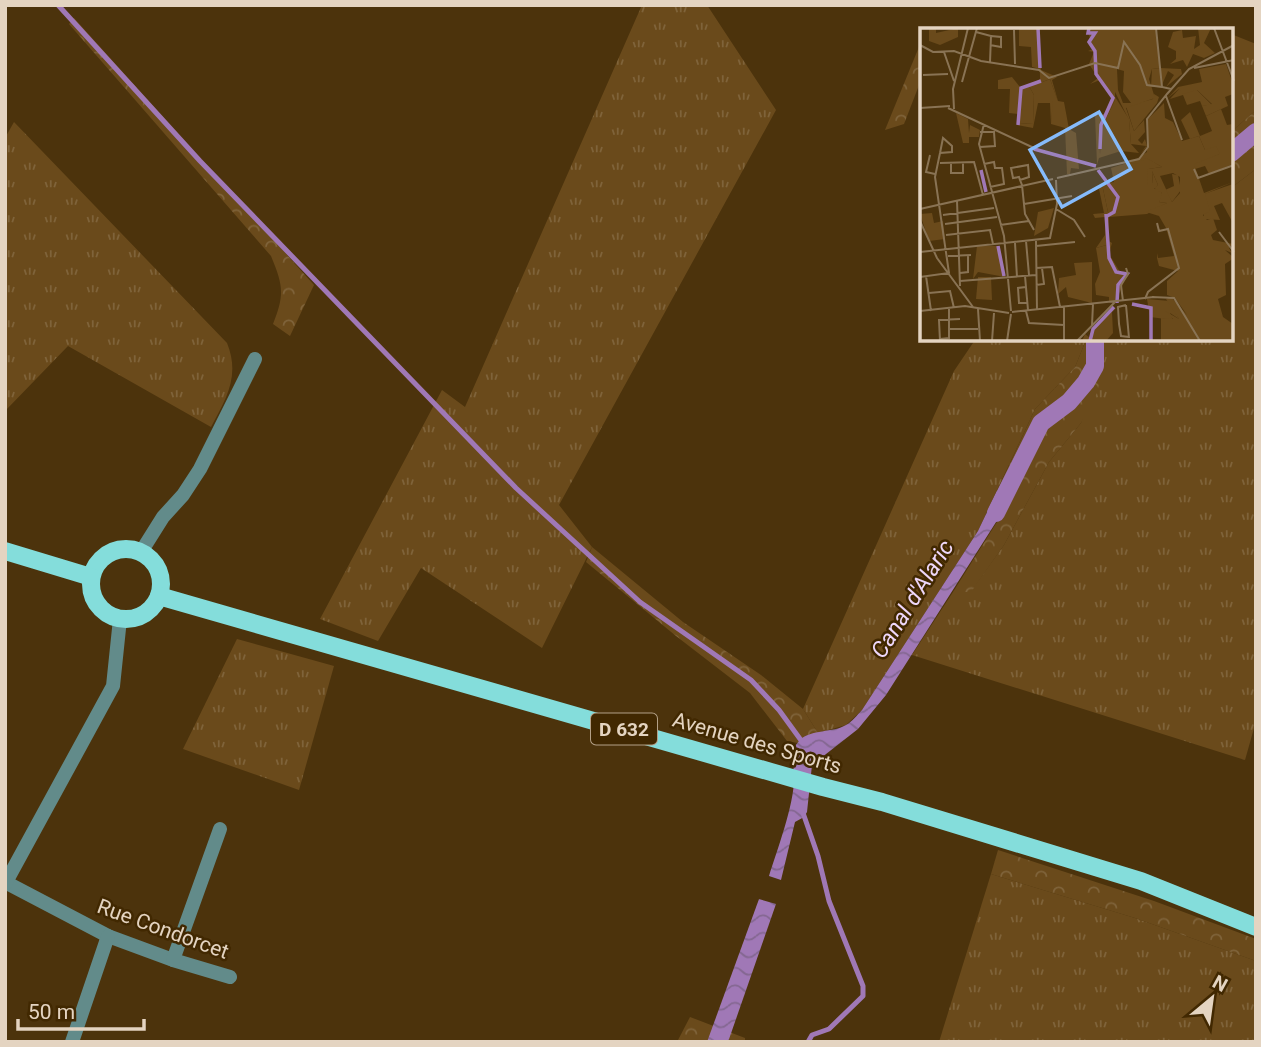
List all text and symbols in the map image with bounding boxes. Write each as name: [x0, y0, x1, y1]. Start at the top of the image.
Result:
inset map: [920, 28, 1233, 341]
water label: Canal d'Alaric: [865, 535, 960, 663]
street label: Avenue des Sports: [670, 707, 844, 779]
road number: D 632: [591, 714, 657, 744]
street label: Rue Condorcet: [94, 894, 232, 964]
north arrow: [1177, 963, 1247, 1033]
text: N: [1209, 970, 1231, 997]
scale bar: [18, 988, 144, 1032]
text: 50 m: [28, 1000, 75, 1024]

